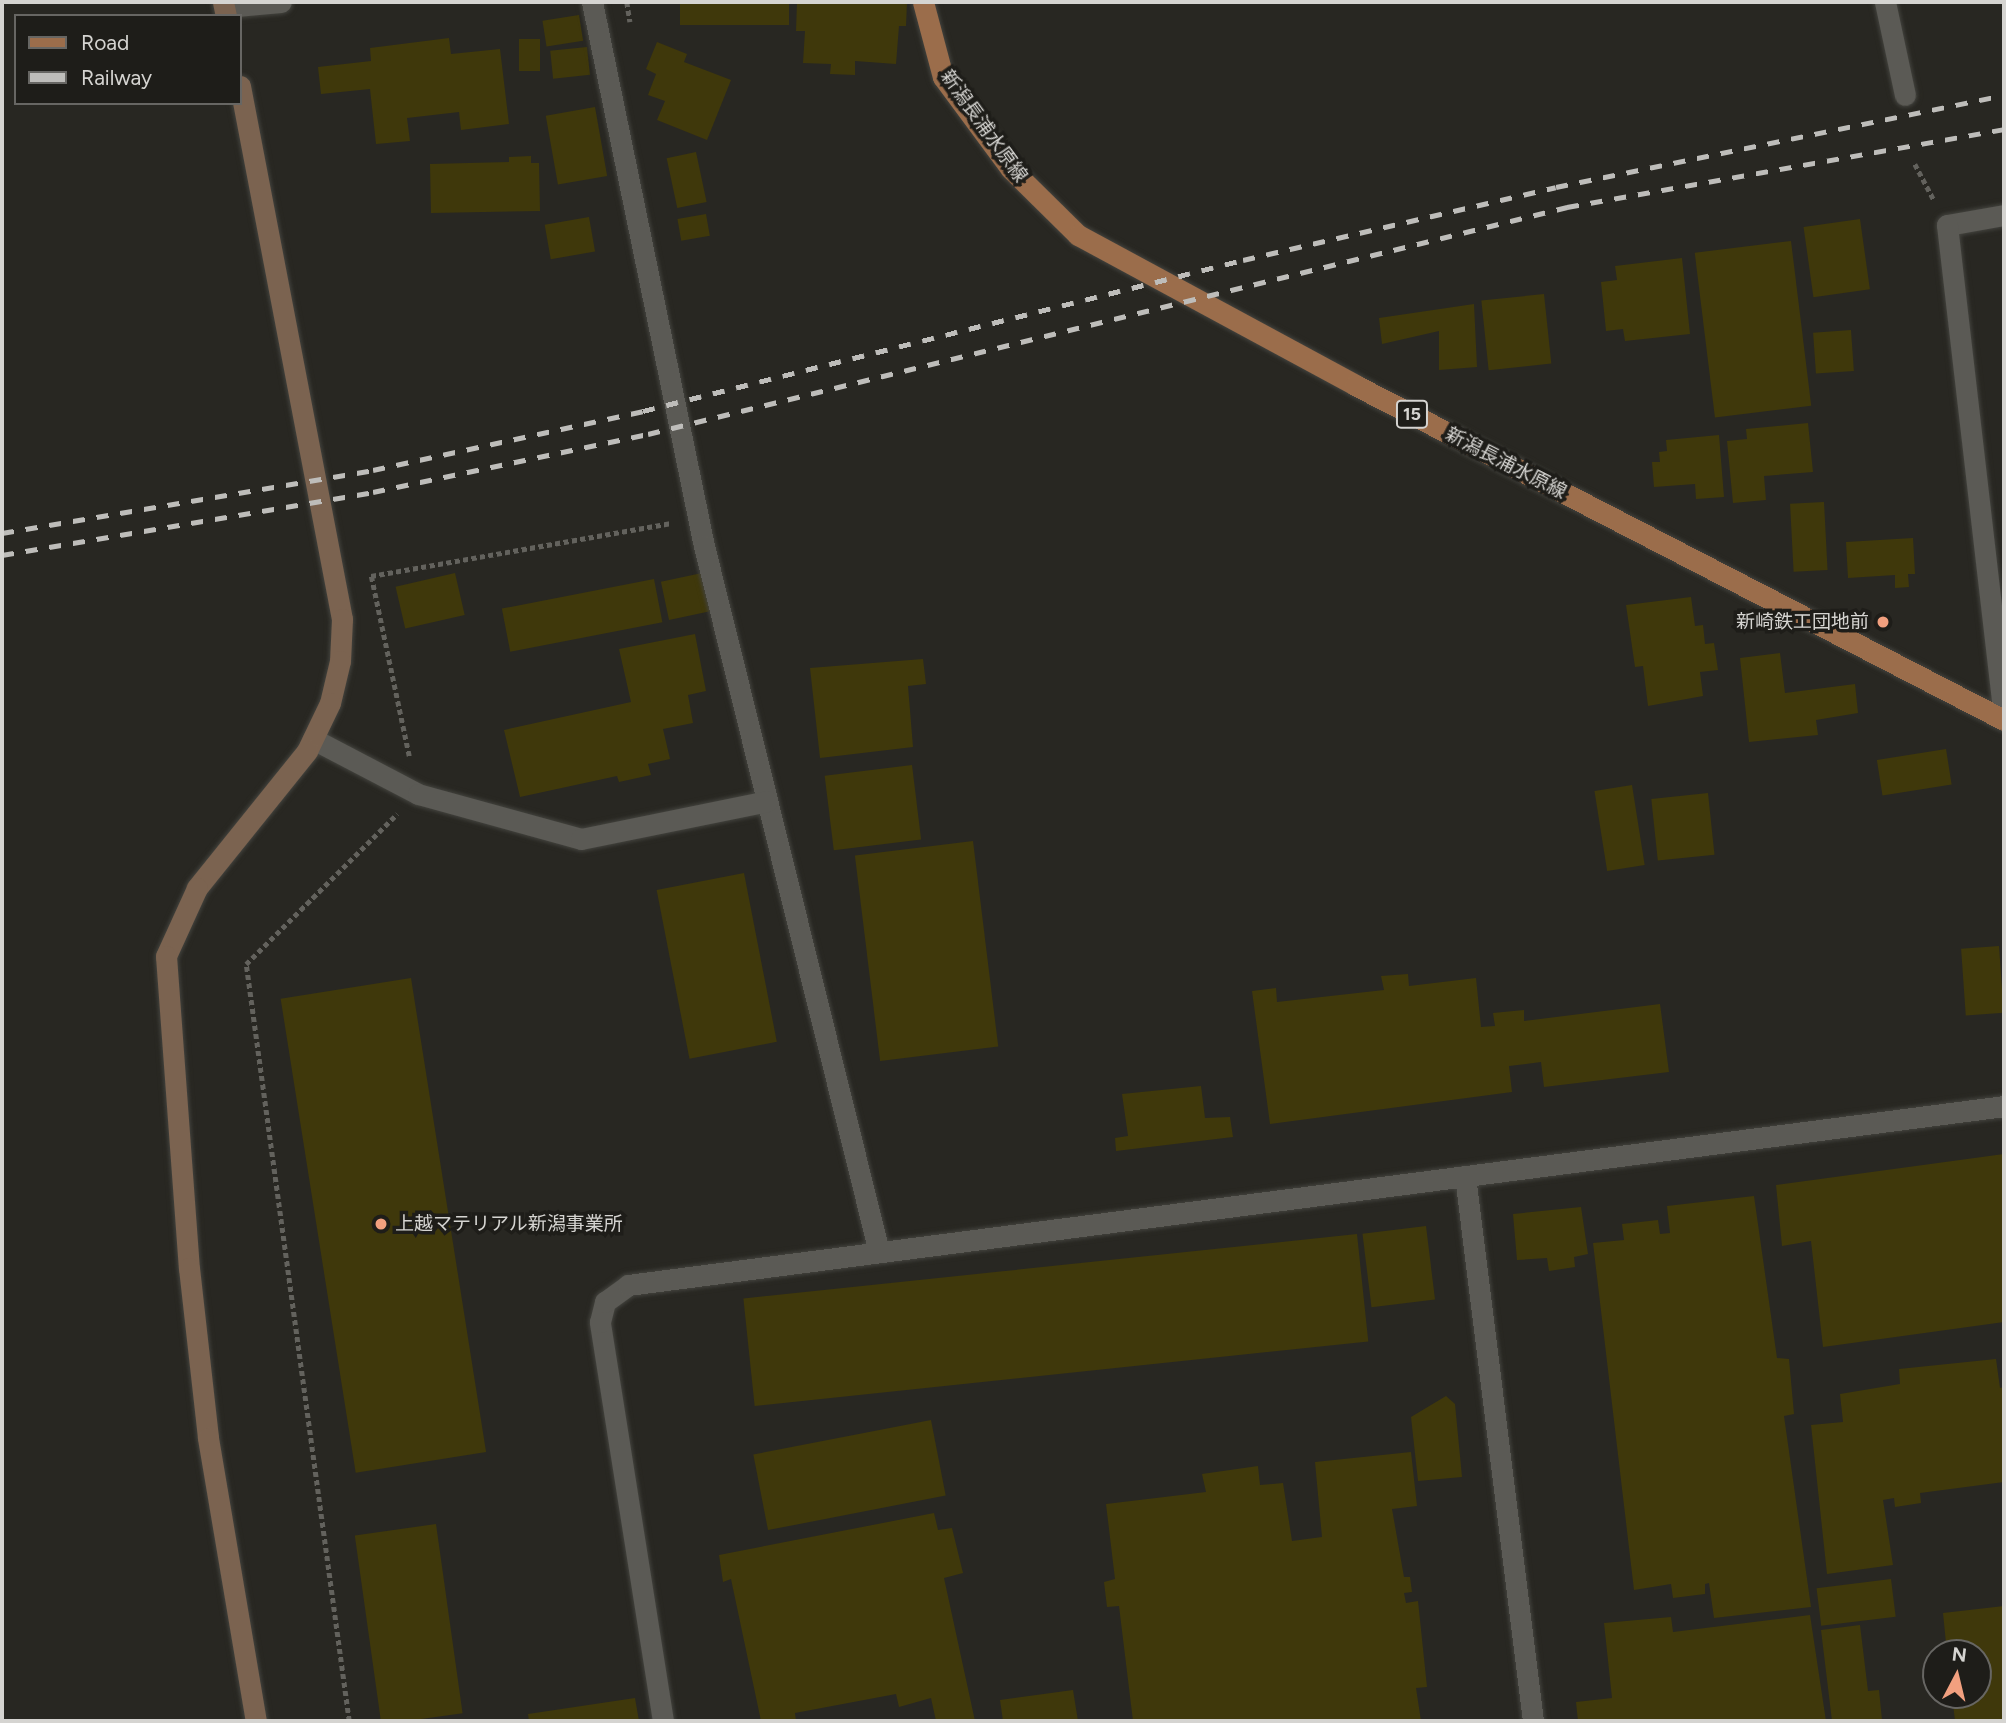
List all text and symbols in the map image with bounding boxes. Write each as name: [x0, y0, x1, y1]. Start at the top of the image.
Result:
legend: [14, 14, 242, 105]
text: Road: [81, 30, 129, 55]
text: Railway: [81, 65, 152, 90]
street label: 新潟長浦水原線: [936, 65, 1032, 187]
road number: 15: [1394, 400, 1430, 428]
street label: 新潟長浦水原線: [1442, 423, 1570, 503]
place label: 新崎鉄工団地前: [1736, 611, 1869, 633]
marker: 新崎鉄工団地前: [1875, 614, 1891, 630]
place label: 上越マテリアル新潟事業所: [395, 1213, 623, 1235]
marker: 上越マテリアル新潟事業所: [373, 1216, 389, 1232]
north arrow: [1922, 1639, 1992, 1709]
text: N: [1951, 1642, 1968, 1667]

